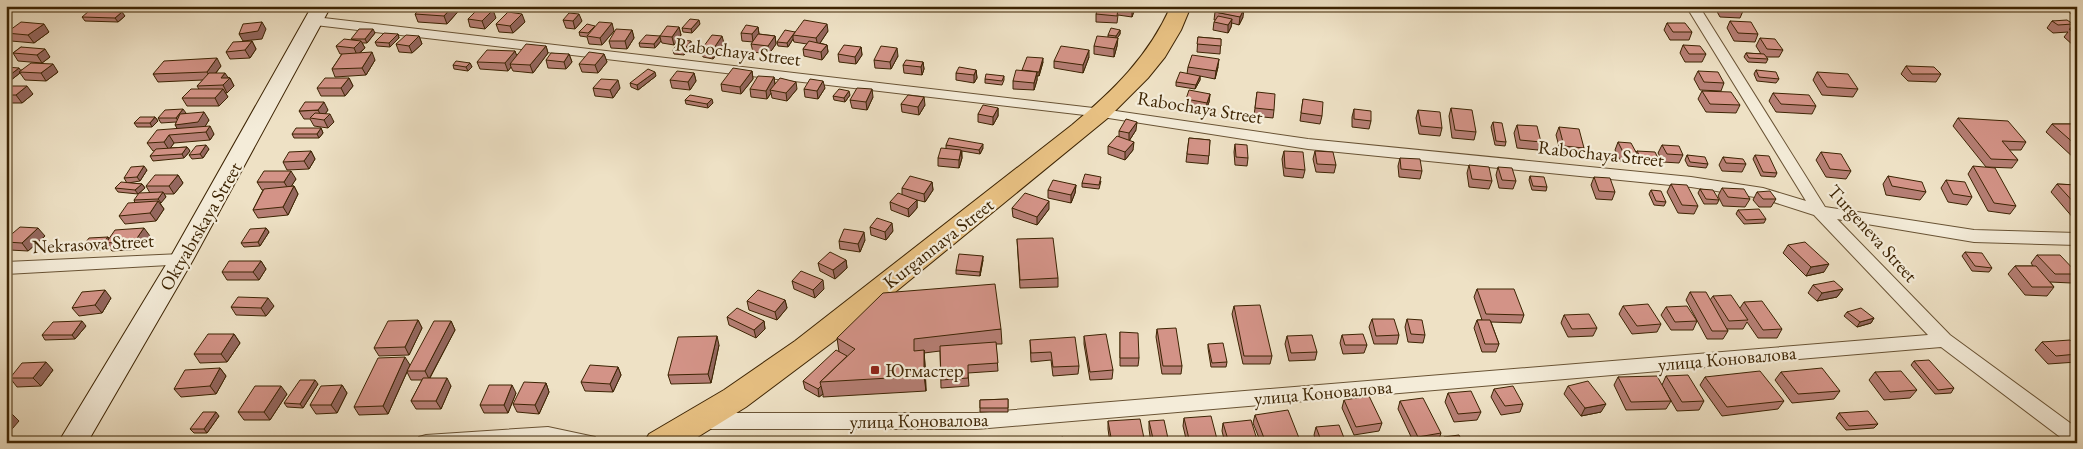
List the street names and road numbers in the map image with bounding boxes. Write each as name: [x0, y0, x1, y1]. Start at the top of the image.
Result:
street label: Rabochaya Street: [674, 31, 802, 72]
street label: Rabochaya Street: [1136, 85, 1264, 130]
street label: Rabochaya Street: [1537, 134, 1665, 173]
street label: Oktyabrskaya Street: [153, 157, 247, 295]
street label: Turgeneva Street: [1822, 179, 1923, 288]
street label: Kurgannaya Street: [878, 192, 999, 294]
street label: Nekrasova Street: [32, 228, 154, 259]
street label: улица Коновалова: [1657, 340, 1798, 377]
street label: улица Коновалова: [1253, 374, 1394, 411]
street label: улица Коновалова: [849, 407, 989, 434]

